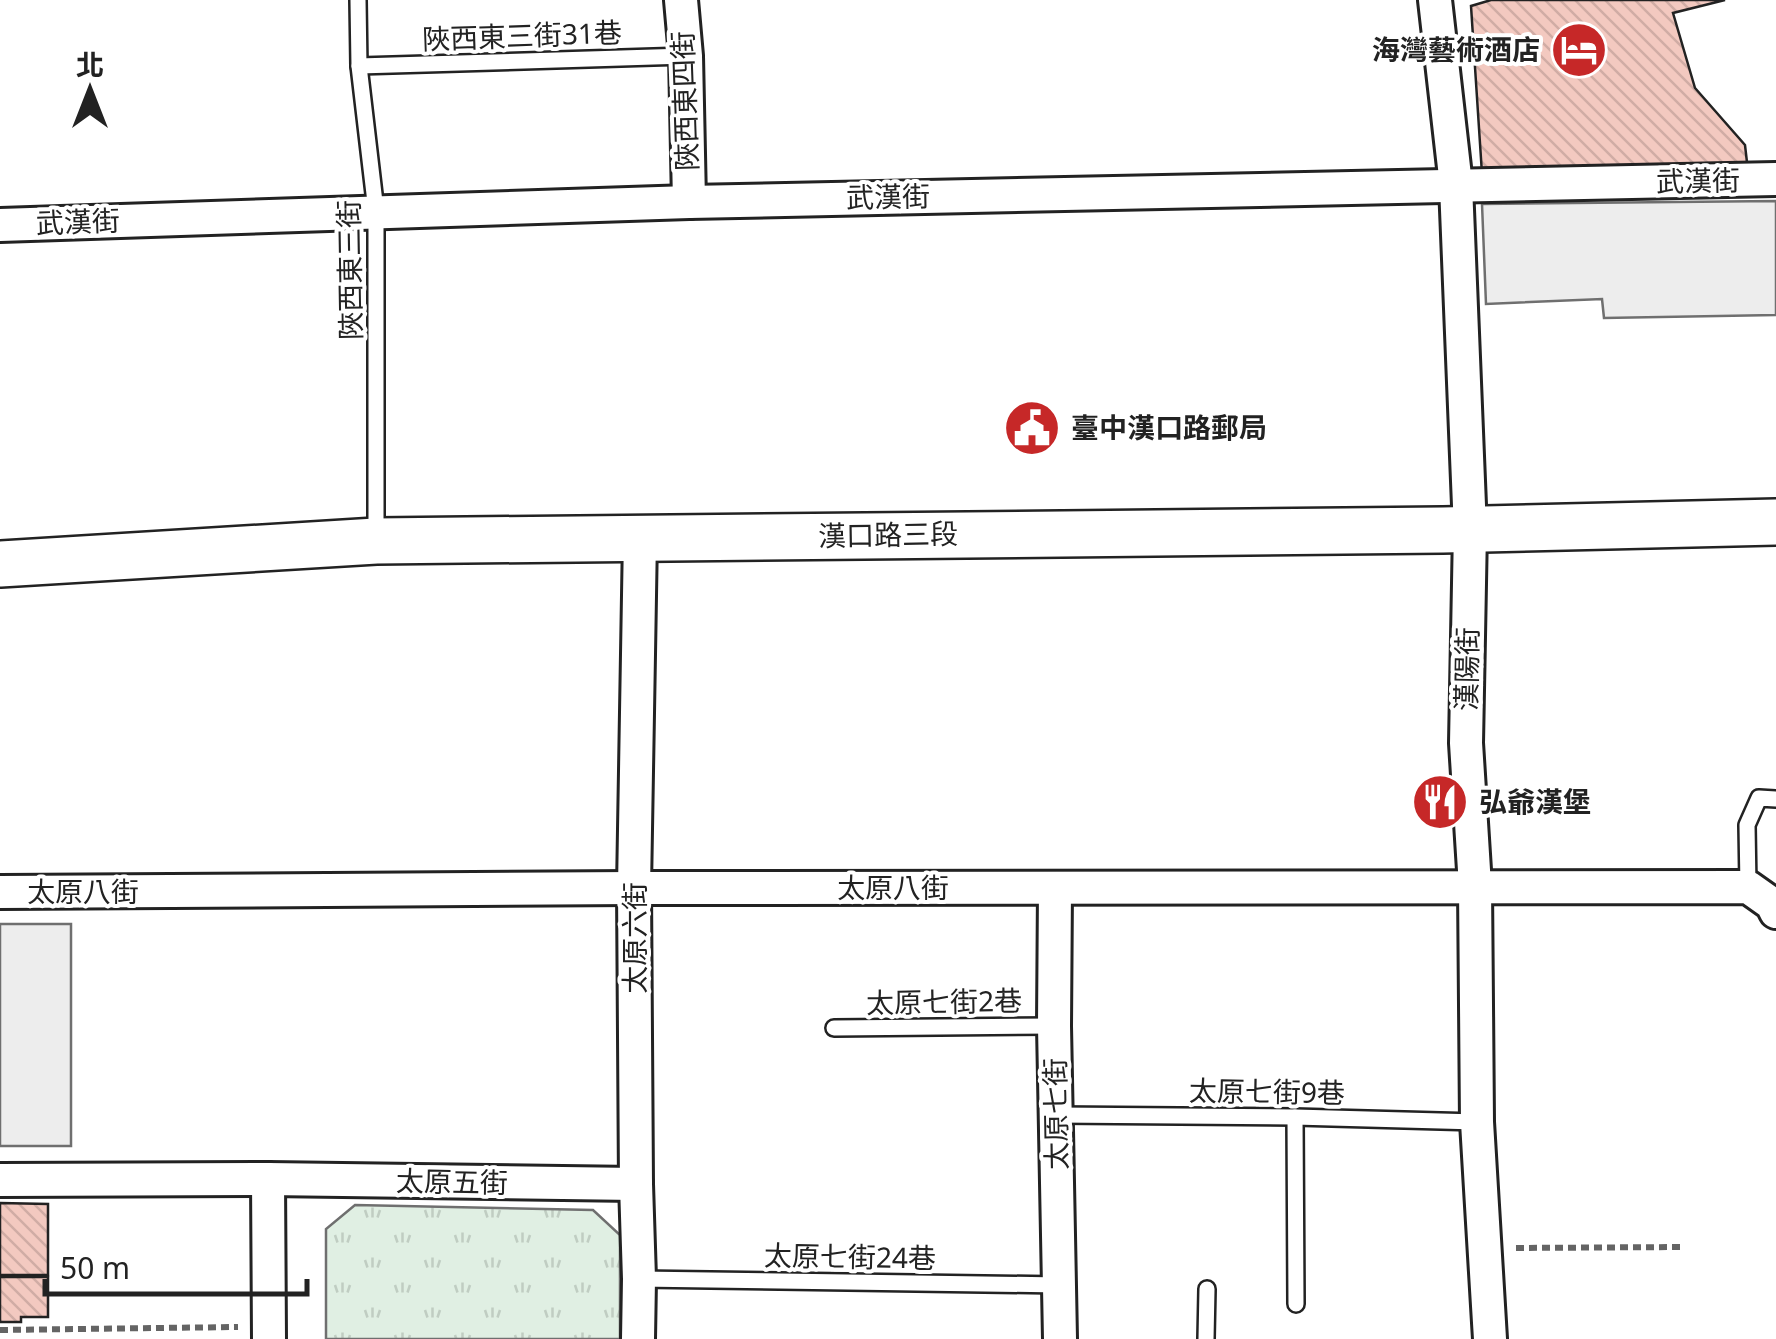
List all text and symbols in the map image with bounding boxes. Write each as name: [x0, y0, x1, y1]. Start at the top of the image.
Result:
street label: 陜西東三街31巷: [421, 13, 623, 57]
hotel icon: 海灣藝術酒店: [1549, 20, 1609, 80]
street label: 陜西東四街: [663, 30, 705, 172]
place label: 海灣藝術酒店: [1372, 30, 1540, 68]
north arrow: [40, 40, 140, 140]
text: 北: [76, 45, 104, 83]
street label: 武漢街: [1656, 160, 1740, 200]
street label: 武漢街: [846, 176, 930, 216]
street label: 陜西東三街: [329, 200, 369, 340]
street label: 武漢街: [35, 201, 121, 241]
public building icon: 臺中漢口路郵局: [1002, 398, 1062, 458]
place label: 臺中漢口路郵局: [1071, 408, 1267, 446]
street label: 漢口路三段: [818, 514, 958, 554]
street label: 漢陽街: [1446, 627, 1486, 711]
restaurant icon: 弘爺漢堡: [1410, 772, 1470, 832]
place label: 弘爺漢堡: [1479, 782, 1591, 820]
street label: 太原八街: [837, 868, 949, 906]
street label: 太原八街: [27, 872, 139, 910]
street label: 太原六街: [615, 882, 653, 994]
street label: 太原七街2巷: [866, 981, 1022, 1021]
street label: 太原七街: [1035, 1058, 1075, 1170]
street label: 太原七街9巷: [1189, 1071, 1345, 1111]
street label: 太原五街: [396, 1161, 508, 1201]
scale bar: [45, 1234, 308, 1296]
street label: 太原七街24巷: [764, 1236, 936, 1276]
text: 50 m: [60, 1247, 130, 1288]

